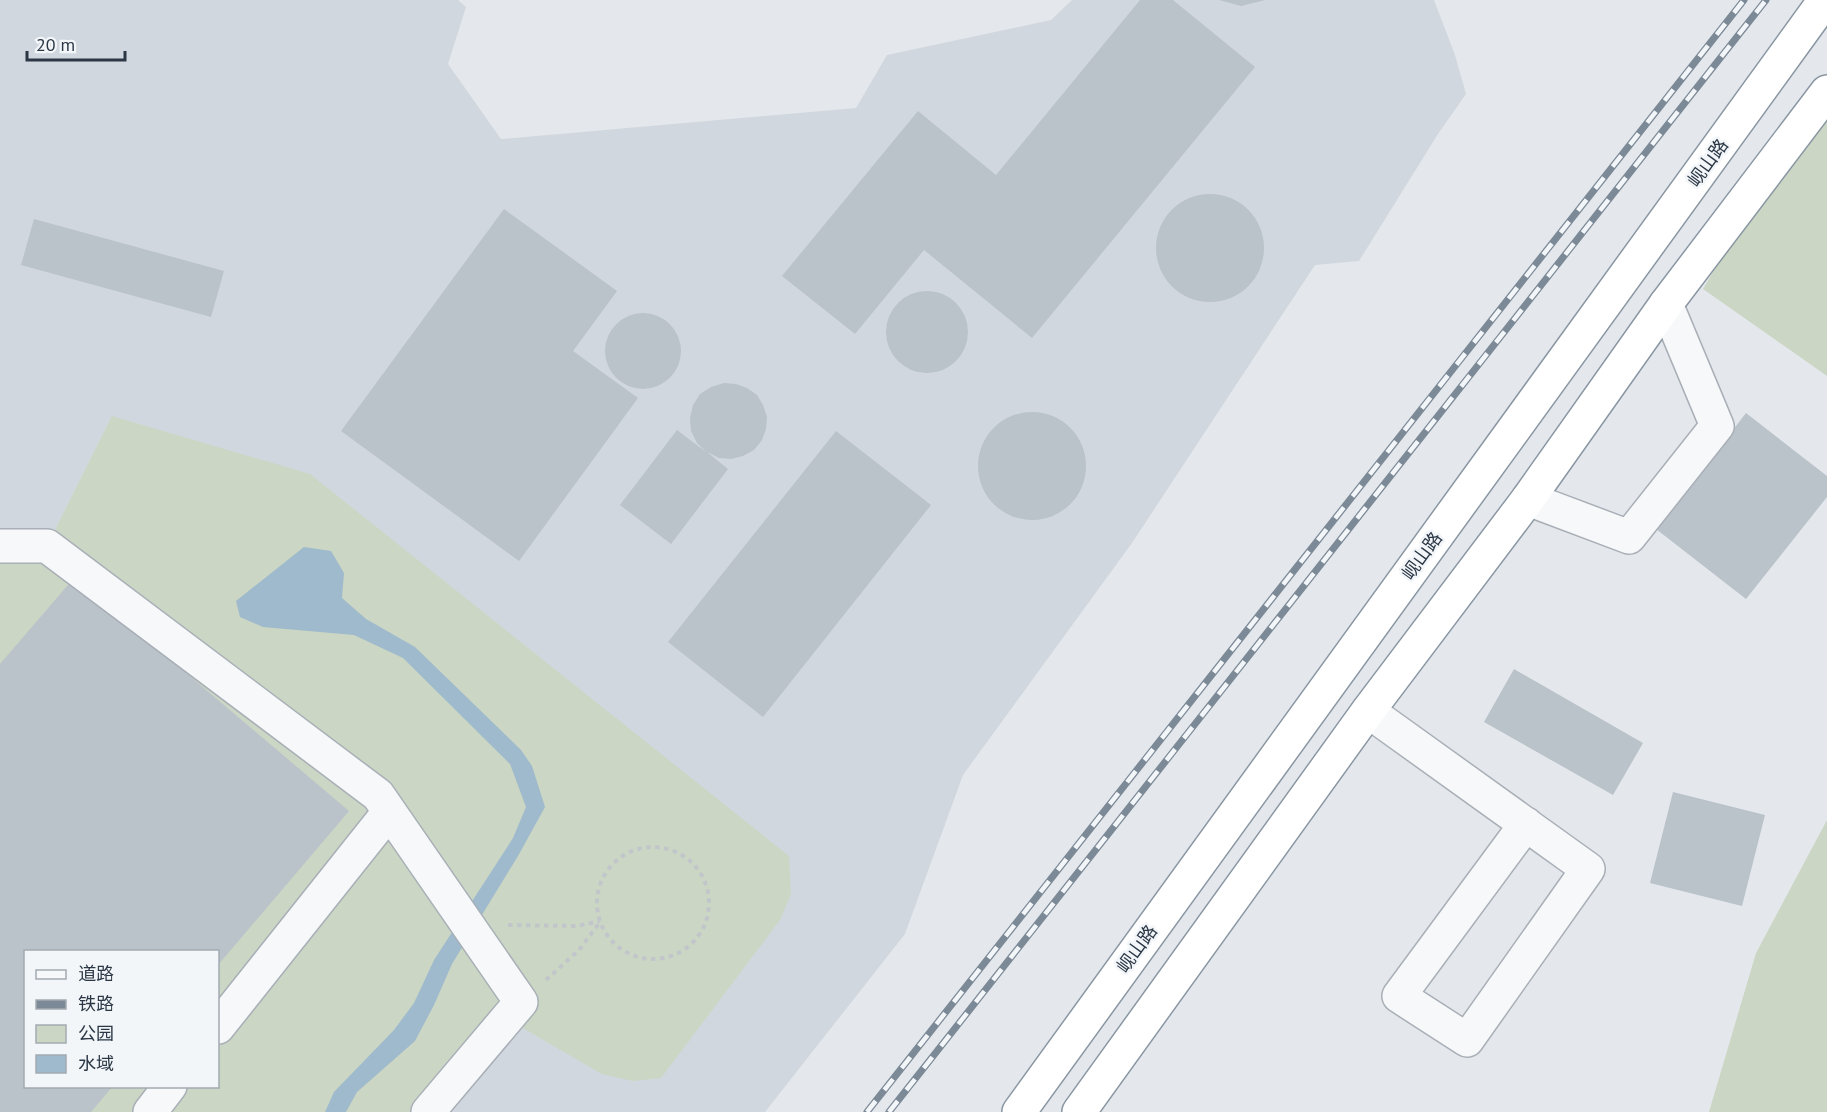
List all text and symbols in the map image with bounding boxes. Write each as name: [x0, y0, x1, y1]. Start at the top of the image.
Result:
scale bar: [27, 24, 124, 62]
text: 20 m: [36, 33, 75, 56]
street label: 岘山路: [1682, 134, 1733, 191]
street label: 岘山路: [1396, 527, 1447, 584]
street label: 岘山路: [1111, 920, 1162, 977]
legend: [24, 950, 219, 1088]
text: 道路: [78, 962, 114, 985]
text: 铁路: [78, 992, 114, 1015]
text: 公园: [78, 1022, 114, 1045]
text: 水域: [78, 1052, 114, 1075]

